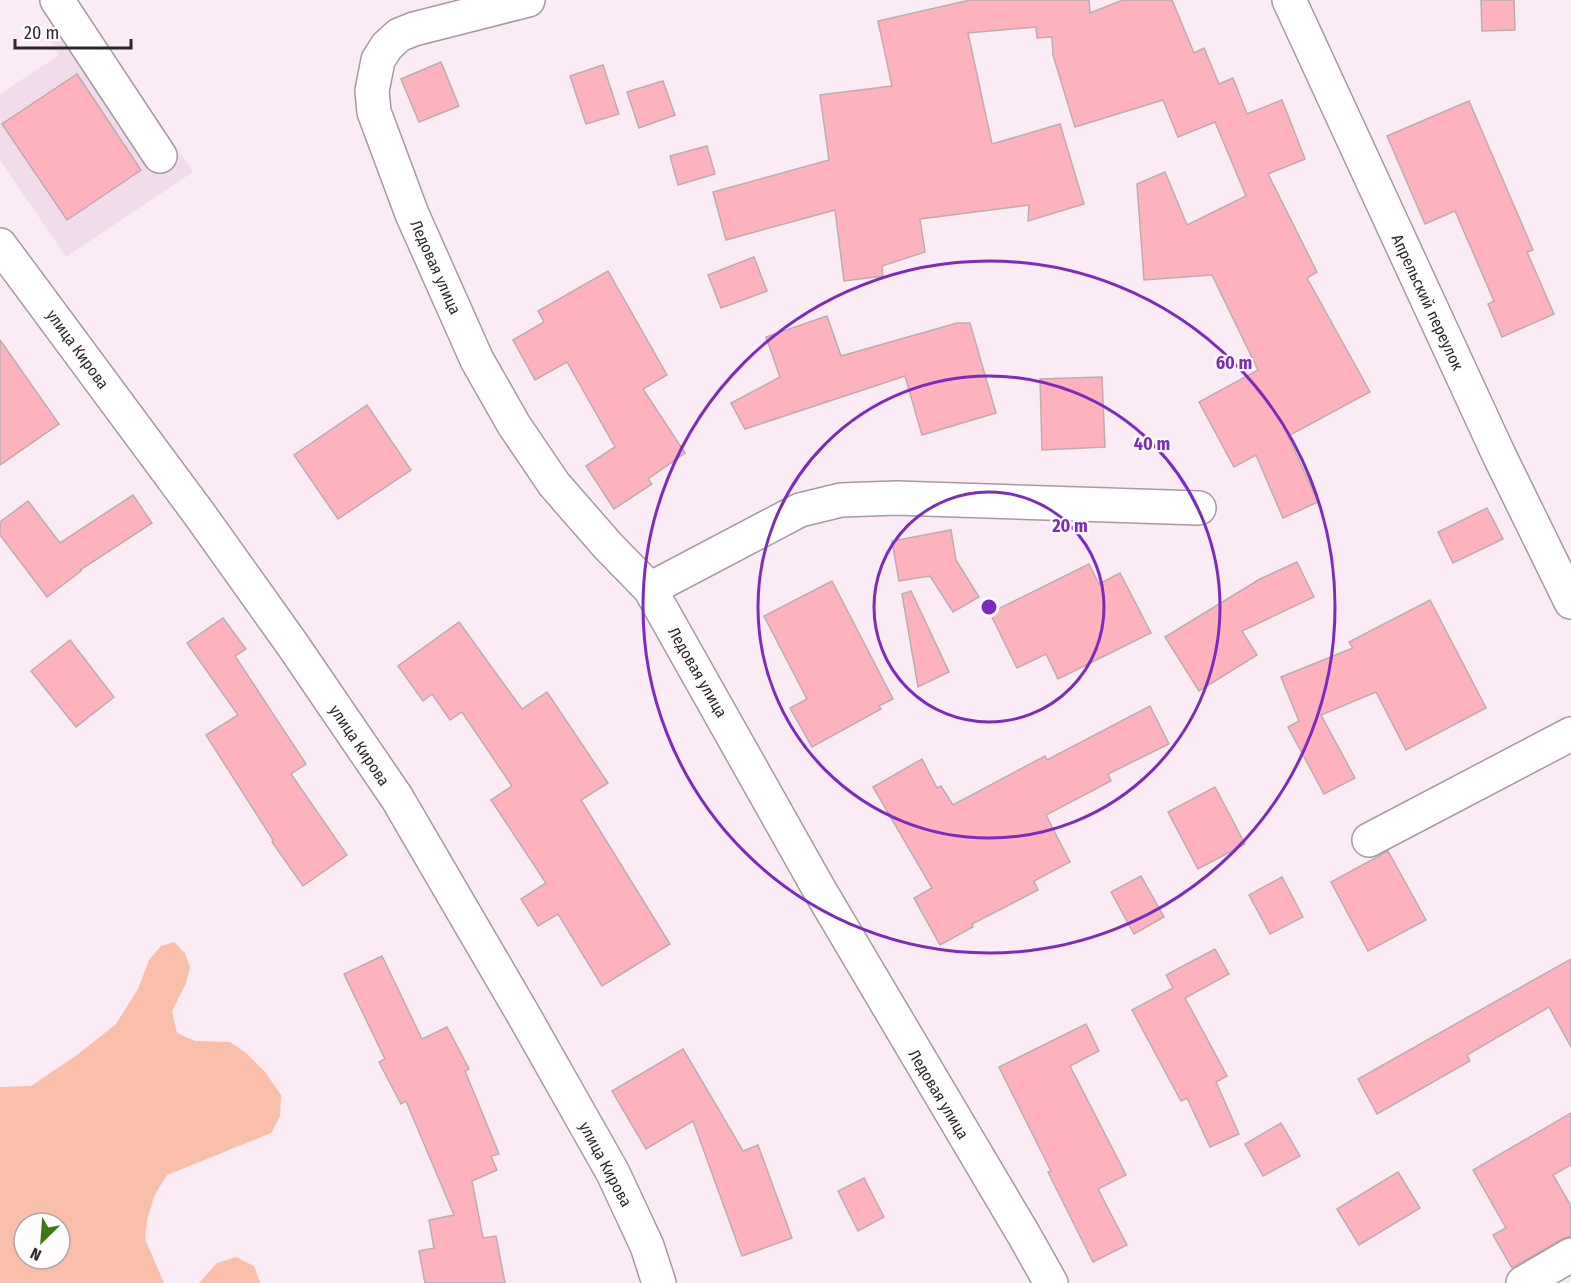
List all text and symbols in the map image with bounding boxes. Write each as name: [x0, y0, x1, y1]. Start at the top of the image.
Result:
scale bar: [15, 12, 130, 50]
text: 20 m: [24, 22, 59, 44]
street label: Ледовая улица: [406, 217, 465, 317]
street label: Апрельский переулок: [1388, 231, 1468, 374]
street label: улица Кирова: [42, 306, 113, 393]
text: 60 m: [1216, 352, 1252, 374]
text: 40 m: [1134, 433, 1170, 455]
text: 20 m: [1051, 515, 1088, 537]
centre of rings: [979, 597, 999, 617]
street label: Ледовая улица: [664, 624, 731, 721]
street label: улица Кирова: [326, 701, 394, 790]
street label: Ледовая улица: [904, 1046, 973, 1143]
street label: улица Кирова: [575, 1118, 636, 1210]
north arrow: [12, 1211, 72, 1271]
text: N: [28, 1244, 44, 1265]

